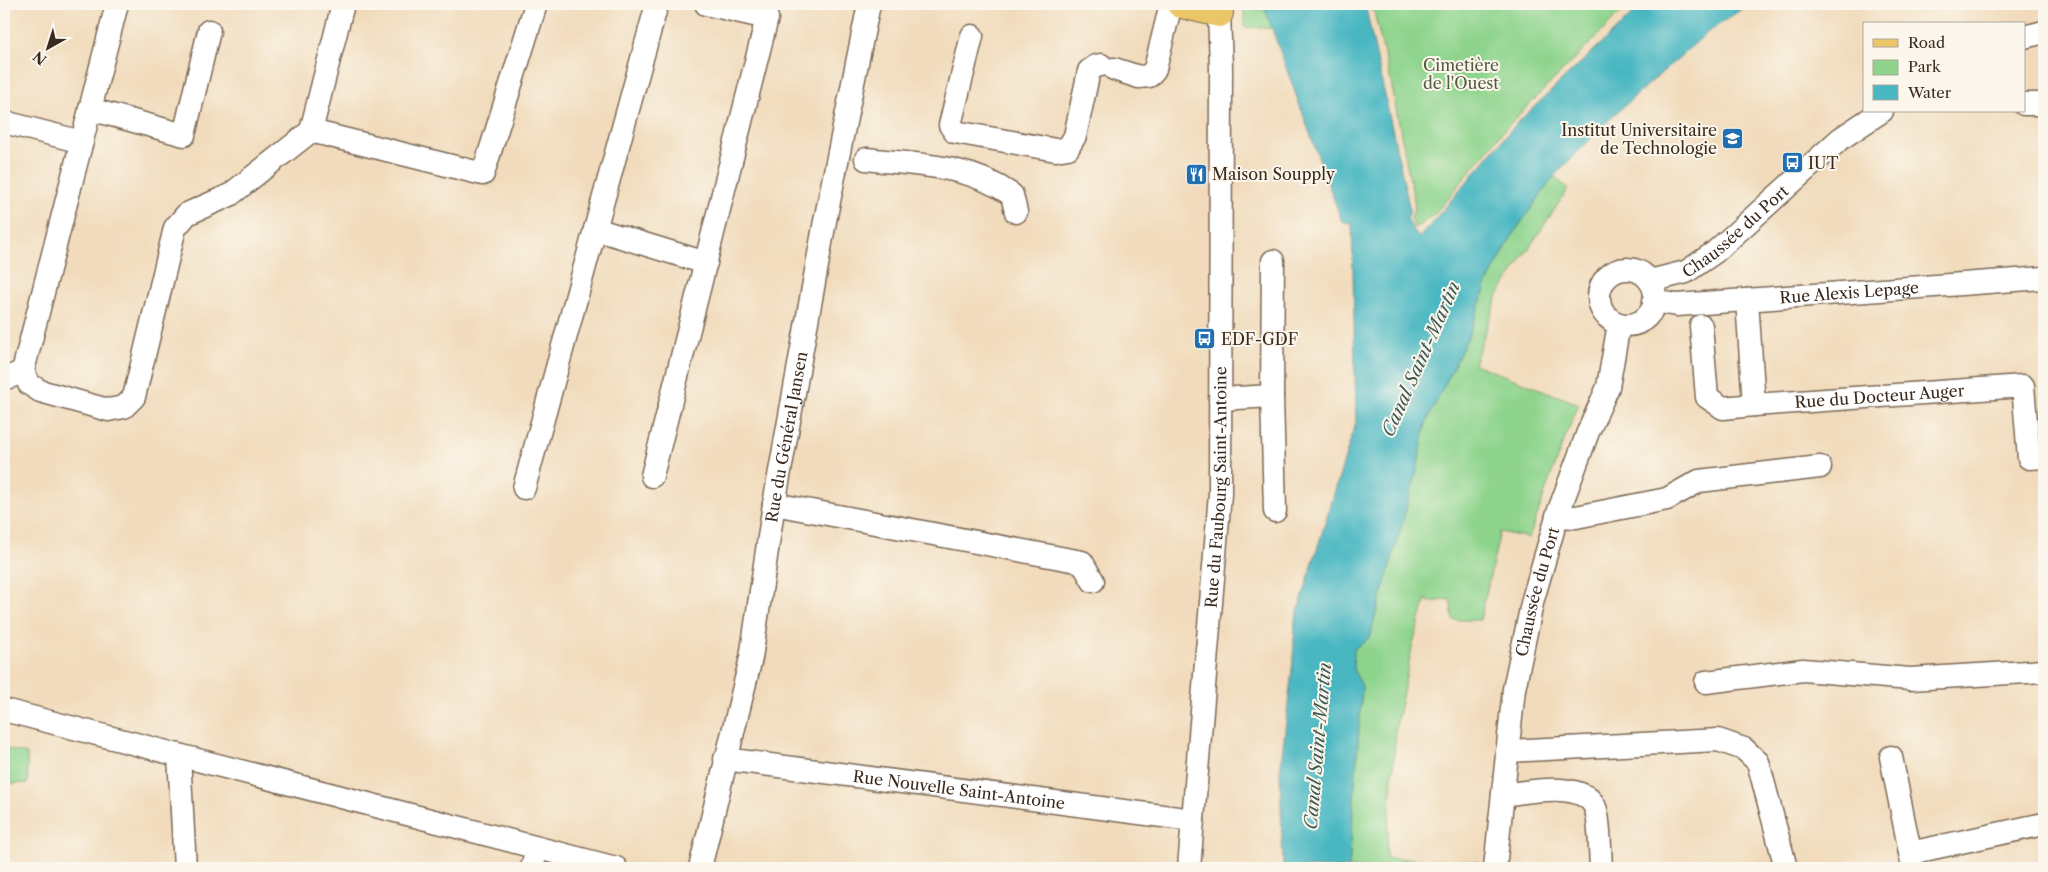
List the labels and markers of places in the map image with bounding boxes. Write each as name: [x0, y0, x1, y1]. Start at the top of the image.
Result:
place label: Institut Universitaire de Technologie: [1561, 120, 1717, 158]
school or university icon: Institut Universitaire de Technologie: [1721, 127, 1745, 151]
bus stop icon: IUT: [1780, 151, 1804, 175]
place label: IUT: [1808, 153, 1838, 173]
restaurant icon: Maison Soupply: [1184, 162, 1208, 186]
place label: Maison Soupply: [1212, 164, 1336, 184]
bus stop icon: EDF-GDF: [1193, 327, 1217, 351]
place label: EDF-GDF: [1221, 329, 1298, 349]

